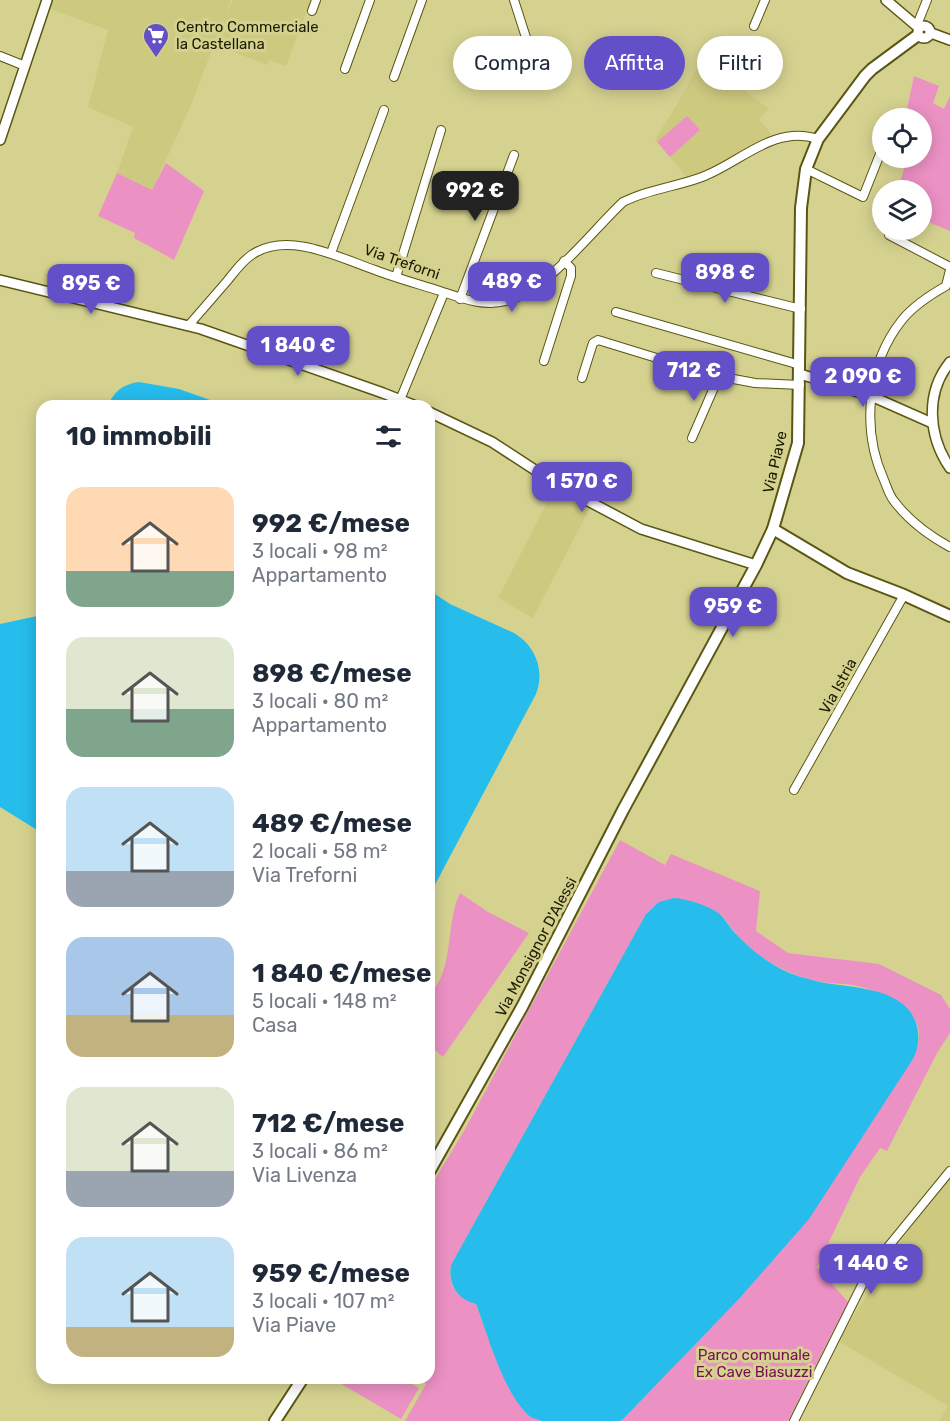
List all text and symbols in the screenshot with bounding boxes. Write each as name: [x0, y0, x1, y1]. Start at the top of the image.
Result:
place label: Centro Commerciale la Castellana: [176, 18, 319, 53]
supermarket icon: Centro Commerciale la Castellana: [141, 21, 171, 59]
chip: Compra: [453, 36, 572, 90]
chip: Affitta: [584, 36, 685, 90]
chip: Filtri: [697, 36, 783, 90]
map controls: [872, 108, 932, 240]
button: locate: [872, 108, 932, 168]
pin: 992 €: [433, 171, 517, 222]
text: 992 €: [446, 178, 504, 202]
button: layers: [872, 180, 932, 240]
street label: Via Treforni: [362, 241, 442, 283]
pin: 898 €: [683, 253, 767, 304]
text: 898 €: [695, 260, 755, 284]
pin: 489 €: [470, 262, 554, 313]
pin: 895 €: [49, 264, 133, 315]
text: 489 €: [482, 269, 542, 293]
text: 895 €: [61, 271, 121, 295]
pin: 1 840 €: [243, 326, 353, 377]
text: 1 840 €: [261, 333, 335, 357]
pin: 712 €: [652, 351, 736, 402]
pin: 2 090 €: [808, 357, 918, 408]
text: 712 €: [667, 358, 721, 382]
text: 2 090 €: [824, 364, 902, 388]
icon: filters: [372, 420, 405, 453]
text: 10 immobili: [66, 421, 212, 452]
street label: Via Piave: [759, 429, 791, 495]
pin: 1 570 €: [527, 462, 637, 513]
text: 1 570 €: [546, 469, 618, 493]
text: 992 €/mese: [252, 508, 410, 539]
icon: home: [114, 511, 186, 583]
text: 3 locali · 98 m²: [252, 539, 388, 563]
text: Appartamento: [252, 563, 387, 587]
pin: 959 €: [691, 587, 775, 638]
text: 959 €: [704, 594, 762, 618]
street label: Via Istria: [815, 655, 861, 717]
text: 898 €/mese: [252, 658, 412, 689]
icon: home: [114, 661, 186, 733]
text: 3 locali · 80 m²: [252, 689, 388, 713]
text: Appartamento: [252, 713, 387, 737]
text: 489 €/mese: [252, 808, 412, 839]
icon: home: [114, 811, 186, 883]
text: 2 locali · 58 m²: [252, 839, 387, 863]
text: Via Treforni: [252, 863, 357, 887]
street label: Via Monsignor D'Alessi: [492, 874, 580, 1020]
text: 1 840 €/mese: [252, 958, 431, 989]
icon: home: [114, 961, 186, 1033]
text: 5 locali · 148 m²: [252, 989, 397, 1013]
text: Casa: [252, 1013, 298, 1037]
text: 712 €/mese: [252, 1108, 405, 1139]
icon: home: [114, 1111, 186, 1183]
text: 3 locali · 86 m²: [252, 1139, 388, 1163]
text: Via Livenza: [252, 1163, 357, 1187]
pin: 1 440 €: [816, 1244, 926, 1295]
text: 1 440 €: [833, 1251, 909, 1275]
text: 959 €/mese: [252, 1258, 410, 1289]
icon: home: [114, 1261, 186, 1333]
text: 3 locali · 107 m²: [252, 1289, 394, 1313]
text: Via Piave: [252, 1313, 336, 1337]
park label: Parco comunale Ex Cave Biasuzzi: [696, 1346, 812, 1381]

